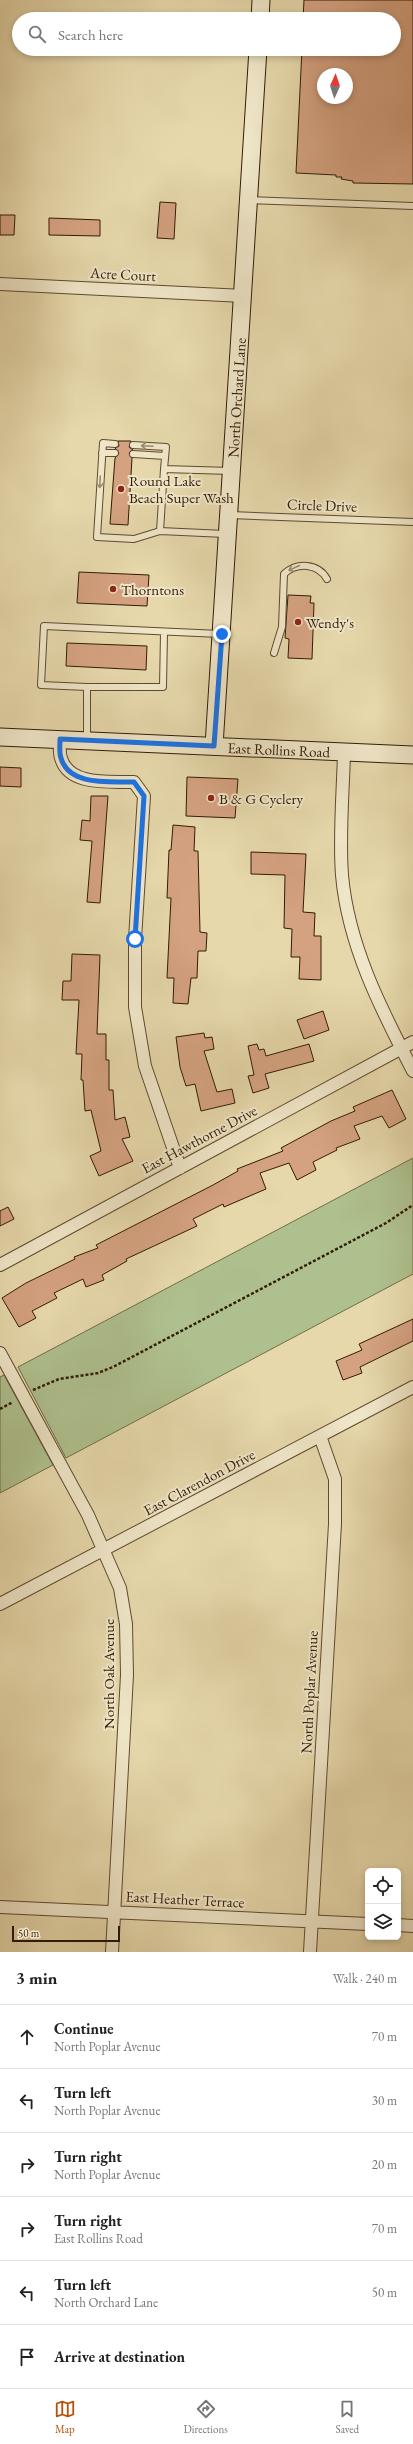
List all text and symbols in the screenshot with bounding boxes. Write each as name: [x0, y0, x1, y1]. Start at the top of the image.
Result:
search box: [12, 12, 401, 56]
icon: search: [26, 23, 48, 45]
text: Search here: [58, 25, 123, 44]
north arrow: [317, 68, 353, 104]
street label: Acre Court: [89, 263, 157, 285]
street label: North Orchard Lane: [223, 337, 249, 458]
one-way arrow: [141, 442, 154, 449]
place label: Round Lake Beach Super Wash: [129, 471, 234, 507]
one-way arrow: [97, 475, 104, 488]
marker: Round Lake Beach Super Wash: [116, 484, 126, 494]
street label: Circle Drive: [287, 494, 357, 516]
one-way arrow: [288, 565, 300, 572]
place label: Thorntons: [121, 580, 184, 599]
marker: Thorntons: [108, 584, 118, 594]
place label: Wendy's: [306, 613, 354, 632]
marker: Wendy's: [293, 617, 303, 627]
route end: [213, 625, 231, 643]
street label: East Rollins Road: [227, 737, 331, 761]
place label: B & G Cyclery: [219, 789, 303, 808]
marker: B & G Cyclery: [206, 793, 216, 803]
route start: [126, 930, 144, 948]
street label: East Hawthorne Drive: [138, 1100, 260, 1178]
street label: East Clarendon Drive: [140, 1445, 258, 1519]
street label: North Oak Avenue: [99, 1619, 118, 1729]
street label: North Poplar Avenue: [296, 1630, 322, 1754]
map controls: [365, 1868, 401, 1940]
button: locate: [365, 1868, 401, 1904]
street label: East Heather Terrace: [125, 1886, 245, 1912]
button: layers: [365, 1904, 401, 1940]
scale bar: [12, 1924, 120, 1943]
text: 50 m: [18, 1926, 39, 1940]
text: 3 min: [16, 1967, 57, 1989]
text: Walk · 240 m: [333, 1970, 397, 1987]
text: Continue: [54, 2019, 114, 2038]
icon: ahead: [16, 2026, 38, 2048]
text: 70 m: [372, 2028, 397, 2045]
text: North Poplar Avenue: [54, 2038, 161, 2055]
text: Turn left: [54, 2083, 111, 2102]
icon: left: [16, 2090, 38, 2112]
text: 30 m: [372, 2092, 397, 2109]
text: North Poplar Avenue: [54, 2102, 161, 2119]
text: Turn right: [54, 2147, 122, 2166]
icon: right: [16, 2154, 38, 2176]
text: 20 m: [372, 2156, 397, 2173]
text: North Poplar Avenue: [54, 2166, 161, 2183]
text: Turn right: [54, 2211, 122, 2230]
icon: right: [16, 2218, 38, 2240]
text: 70 m: [372, 2220, 397, 2237]
text: East Rollins Road: [54, 2230, 143, 2247]
text: Turn left: [54, 2275, 111, 2294]
icon: left: [16, 2282, 38, 2304]
text: 50 m: [372, 2284, 397, 2301]
text: North Orchard Lane: [54, 2294, 158, 2311]
icon: arrive: [16, 2346, 38, 2368]
text: Arrive at destination: [54, 2347, 185, 2366]
tab: Map: [54, 2398, 76, 2436]
tab: Directions: [184, 2398, 228, 2436]
tab: Saved: [336, 2398, 359, 2436]

